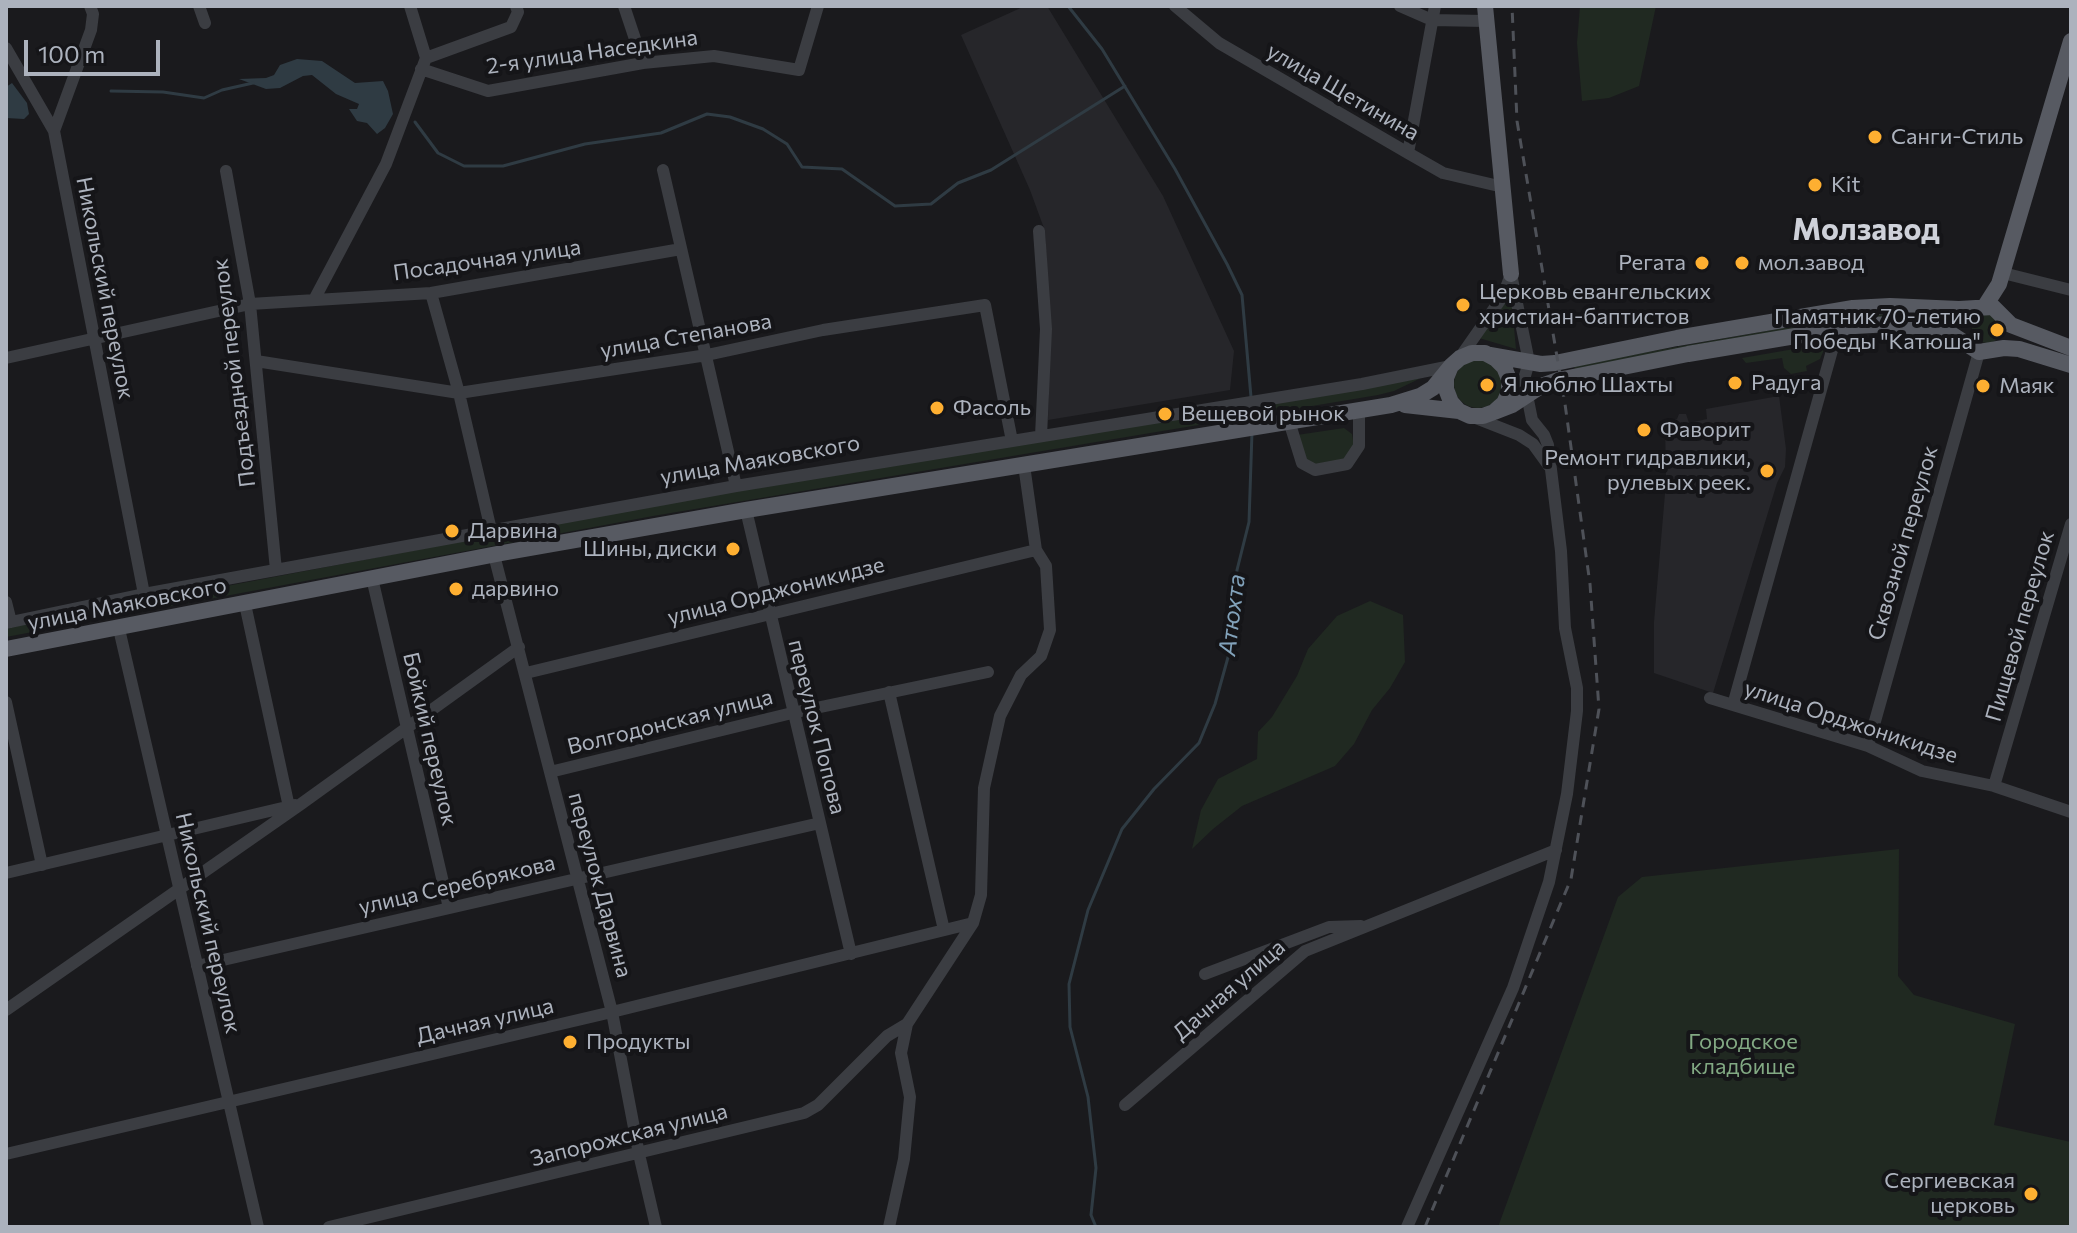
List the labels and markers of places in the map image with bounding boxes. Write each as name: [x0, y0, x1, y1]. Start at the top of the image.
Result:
place label: Санги-Стиль: [1891, 124, 2023, 150]
marker: Санги-Стиль: [1866, 128, 1884, 146]
place label: Kit: [1831, 172, 1860, 198]
marker: Kit: [1806, 176, 1824, 194]
place label: Регата: [1618, 250, 1686, 276]
place label: мол.завод: [1758, 250, 1864, 276]
marker: Регата: [1693, 254, 1711, 272]
marker: мол.завод: [1733, 254, 1751, 272]
place label: Церковь евангельских христиан-баптистов: [1479, 279, 1711, 330]
marker: Церковь евангельских христиан-баптистов: [1454, 296, 1472, 314]
place label: Памятник 70-летию Победы "Катюша": [1774, 304, 1981, 356]
marker: Памятник 70-летию Победы "Катюша": [1988, 321, 2006, 339]
place label: Радуга: [1751, 370, 1821, 396]
place label: Я люблю Шахты: [1503, 372, 1673, 398]
place label: Маяк: [1999, 373, 2055, 399]
marker: Радуга: [1726, 374, 1744, 392]
marker: Я люблю Шахты: [1478, 376, 1496, 394]
marker: Маяк: [1974, 377, 1992, 395]
place label: Фасоль: [953, 395, 1031, 421]
marker: Фасоль: [928, 399, 946, 417]
place label: Вещевой рынок: [1181, 401, 1345, 427]
marker: Вещевой рынок: [1156, 405, 1174, 423]
place label: Фаворит: [1660, 417, 1751, 443]
marker: Фаворит: [1635, 421, 1653, 439]
place label: Ремонт гидравлики, рулевых реек.: [1544, 445, 1751, 496]
marker: Ремонт гидравлики, рулевых реек.: [1758, 462, 1776, 480]
place label: Дарвина: [468, 518, 558, 544]
marker: Дарвина: [443, 522, 461, 540]
place label: Шины, диски: [583, 536, 717, 562]
marker: Шины, диски: [724, 540, 742, 558]
place label: дарвино: [472, 576, 559, 602]
marker: дарвино: [447, 580, 465, 598]
place label: Продукты: [586, 1029, 690, 1055]
marker: Продукты: [561, 1033, 579, 1051]
place label: Сергиевская церковь: [1884, 1168, 2015, 1220]
marker: Сергиевская церковь: [2022, 1185, 2040, 1203]

